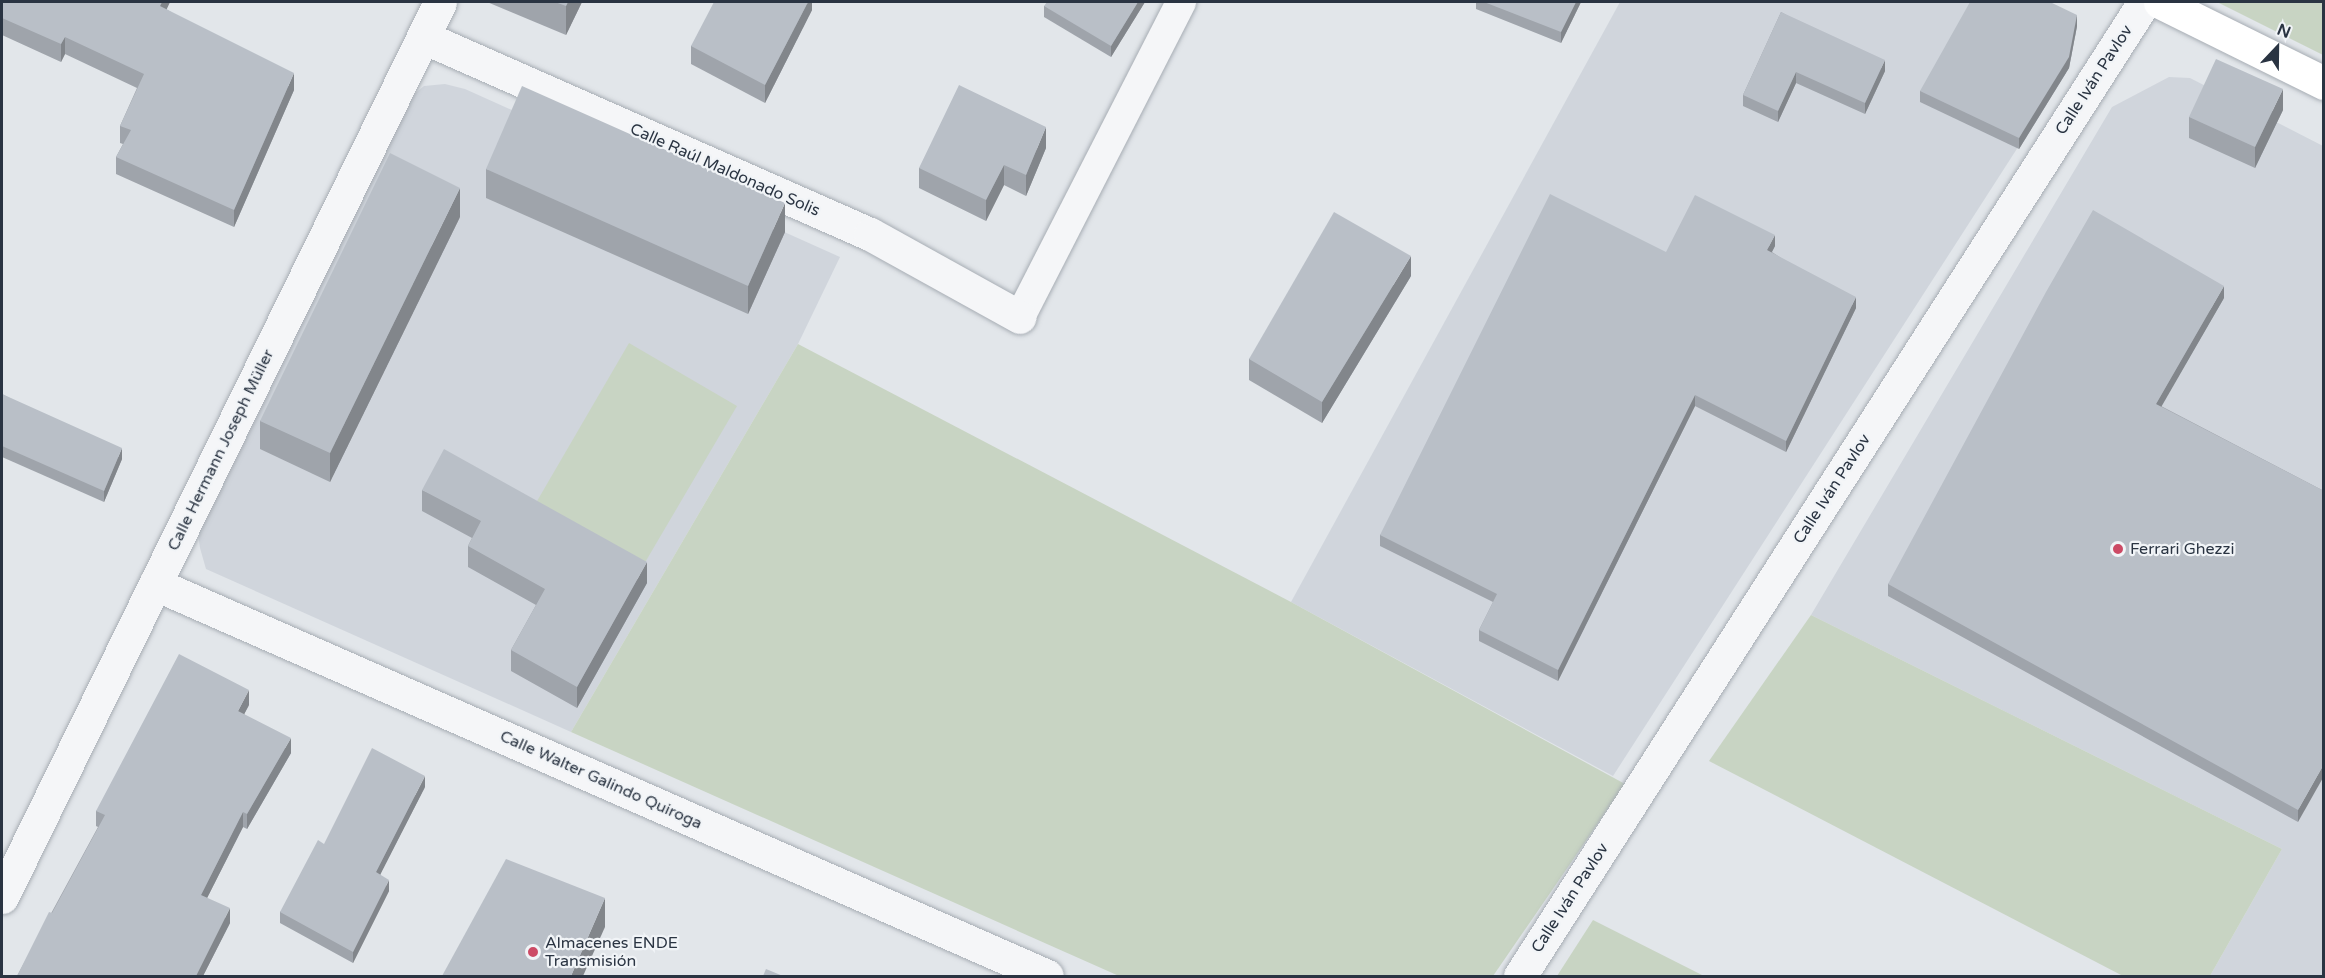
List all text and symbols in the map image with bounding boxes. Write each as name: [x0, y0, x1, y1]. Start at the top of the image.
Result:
north arrow: [2247, 18, 2307, 78]
text: N: [2274, 20, 2293, 43]
street label: Calle Iván Pavlov: [2051, 22, 2137, 138]
street label: Calle Raúl Maldonado Solis: [627, 119, 823, 221]
street label: Calle Hermann Joseph Müller: [164, 346, 278, 554]
street label: Calle Iván Pavlov: [1789, 431, 1875, 547]
place label: Ferrari Ghezzi: [2130, 539, 2234, 559]
marker: Ferrari Ghezzi: [2111, 542, 2125, 556]
street label: Calle Walter Galindo Quiroga: [497, 727, 705, 833]
street label: Calle Iván Pavlov: [1527, 840, 1613, 956]
place label: Almacenes ENDE Transmisión: [545, 933, 678, 971]
marker: Almacenes ENDE Transmisión: [526, 945, 540, 959]

